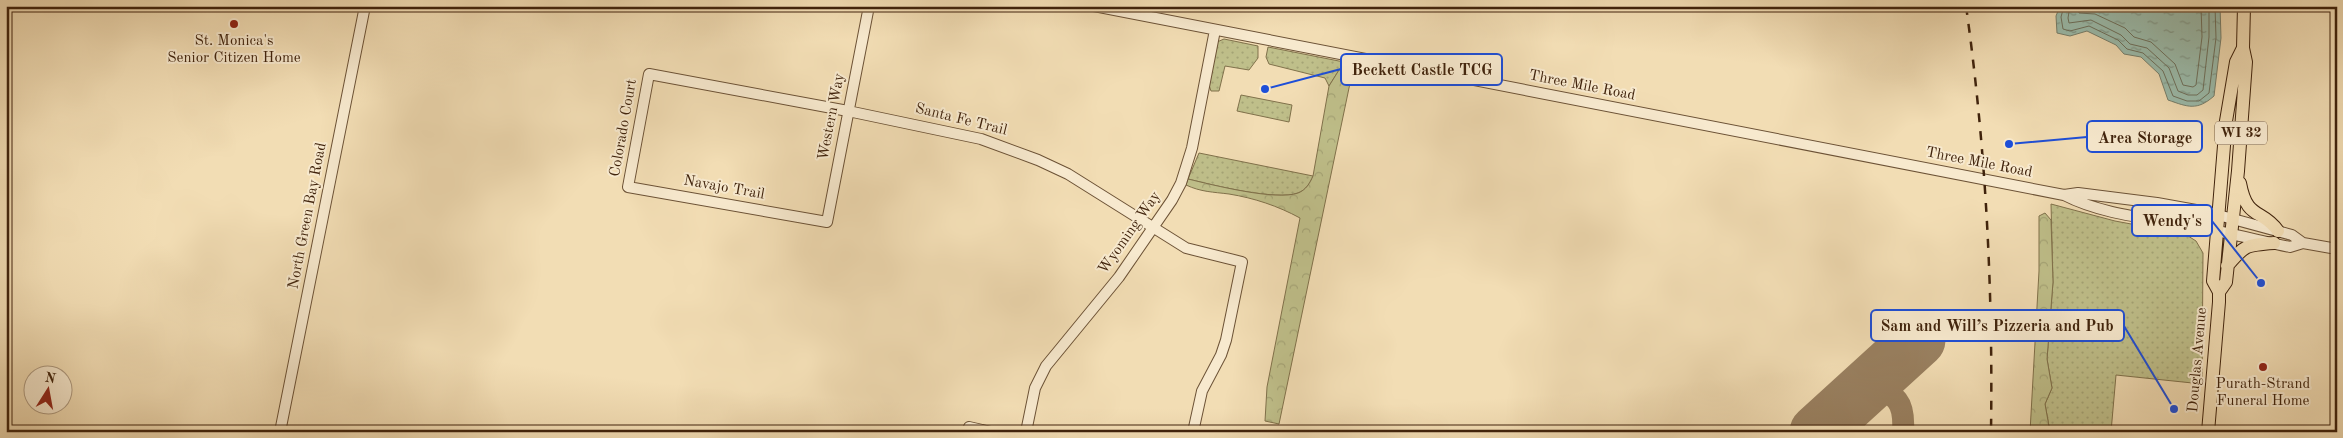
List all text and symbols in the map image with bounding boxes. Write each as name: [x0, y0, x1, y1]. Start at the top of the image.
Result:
marker: St. Monica's Senior Citizen Home: [228, 18, 240, 30]
place label: St. Monica's Senior Citizen Home: [167, 34, 301, 66]
callout: Beckett Castle TCG: [1341, 54, 1502, 85]
text: Beckett Castle TCG: [1352, 63, 1493, 79]
street label: Three Mile Road: [1527, 68, 1637, 104]
street label: Western Way: [816, 72, 848, 162]
street label: Colorado Court: [608, 78, 640, 178]
street label: Santa Fe Trail: [913, 101, 1009, 139]
callout: Area Storage: [2087, 121, 2202, 152]
road number: WI 32: [2215, 122, 2267, 144]
text: Area Storage: [2098, 131, 2192, 147]
street label: North Green Bay Road: [286, 141, 330, 291]
street label: Three Mile Road: [1924, 145, 2034, 181]
street label: Navajo Trail: [682, 173, 766, 203]
street label: Wyoming Way: [1096, 189, 1164, 277]
callout: Wendy's: [2132, 205, 2212, 236]
text: Wendy's: [2142, 214, 2202, 230]
street label: Douglas Avenue: [2186, 307, 2210, 413]
callout: Sam and Will’s Pizzeria and Pub: [1871, 310, 2124, 341]
text: Sam and Will’s Pizzeria and Pub: [1880, 319, 2114, 335]
marker: Purath-Strand Funeral Home: [2257, 361, 2269, 373]
north arrow: [22, 366, 72, 416]
text: N: [44, 370, 57, 386]
place label: Purath-Strand Funeral Home: [2216, 377, 2311, 409]

